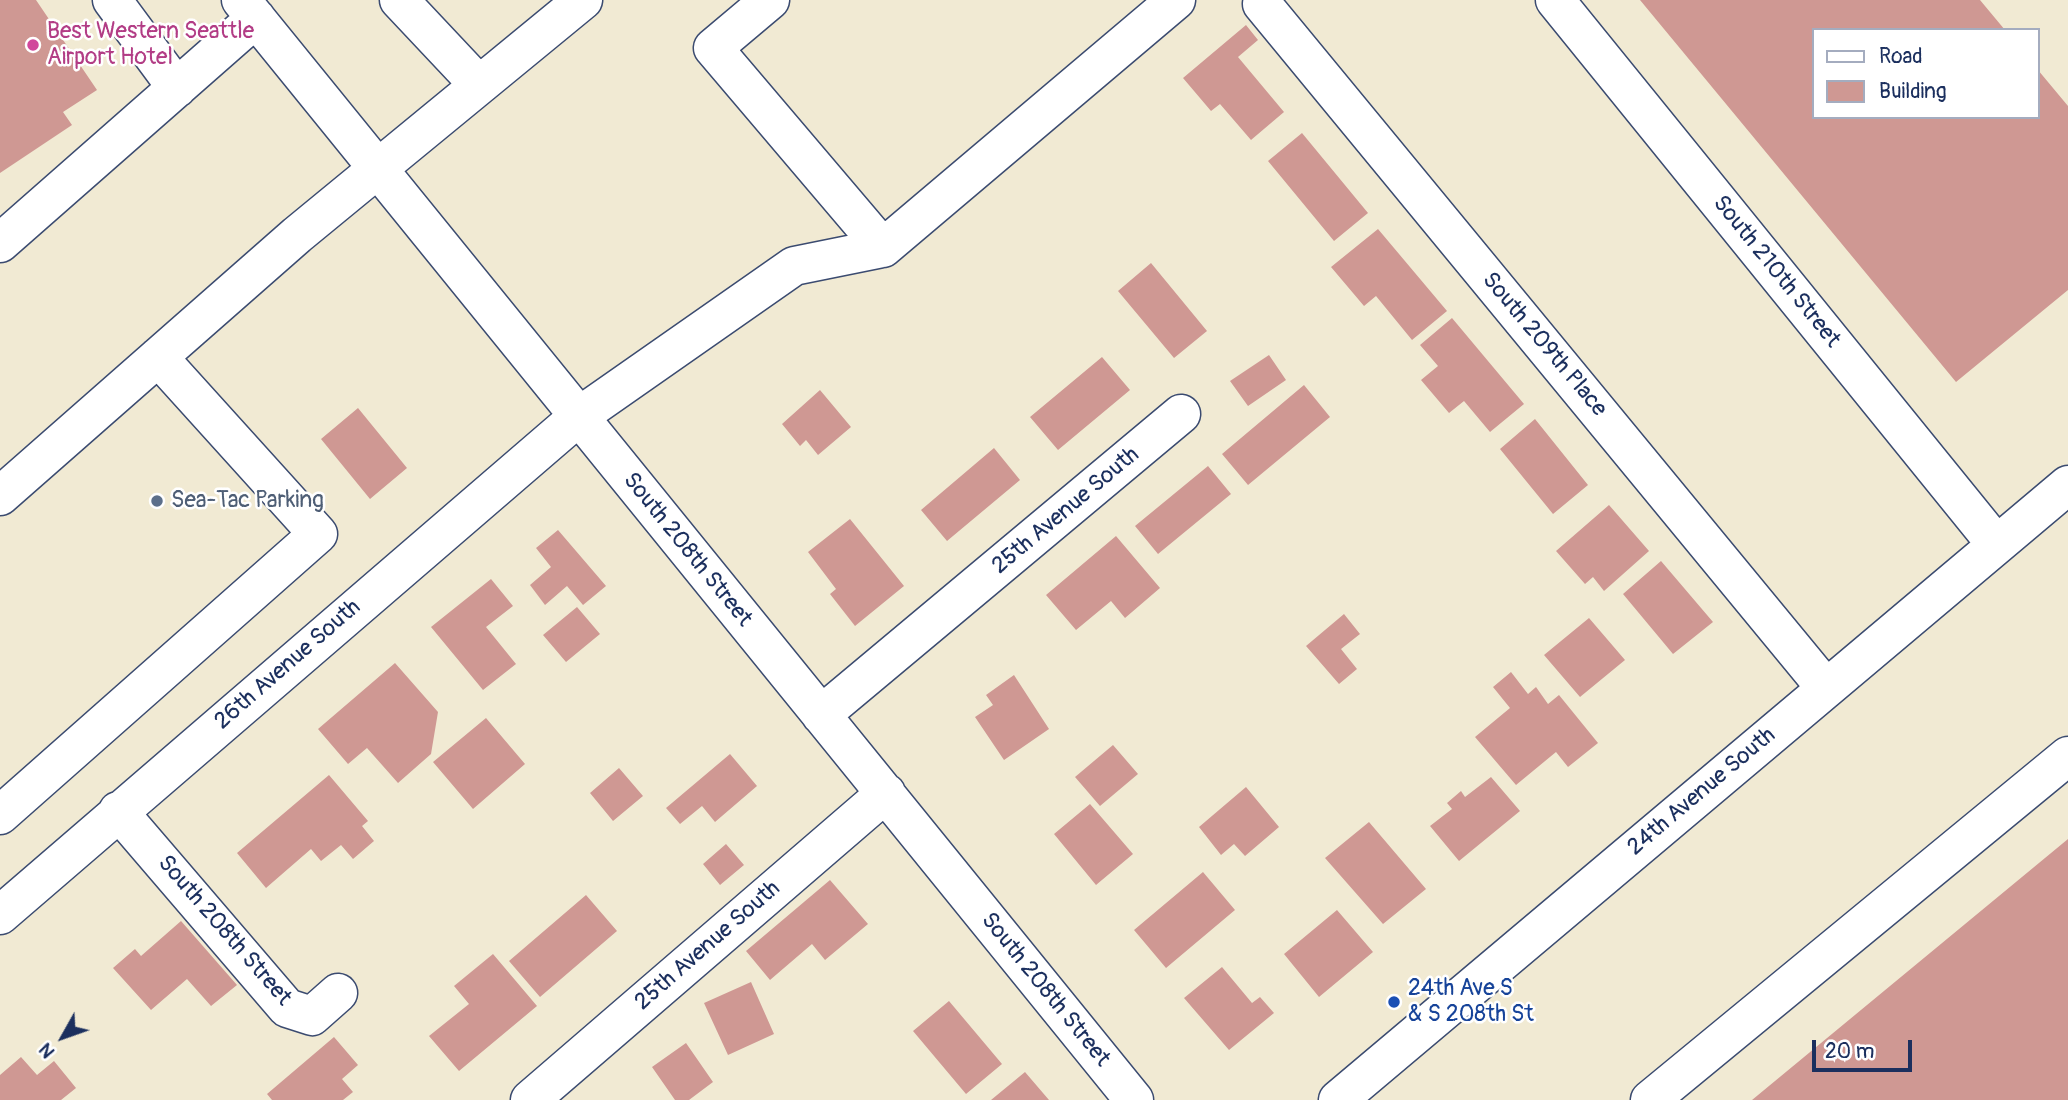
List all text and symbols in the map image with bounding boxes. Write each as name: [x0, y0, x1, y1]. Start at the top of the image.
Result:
place label: Best Western Seattle Airport Hotel: [47, 18, 254, 72]
legend: [1812, 28, 2040, 119]
marker: Best Western Seattle Airport Hotel: [25, 37, 41, 53]
text: Road: [1879, 43, 1923, 70]
text: Building: [1879, 78, 1946, 105]
street label: South 210th Street: [1706, 191, 1846, 353]
street label: South 209th Place: [1476, 267, 1612, 423]
street label: 25th Avenue South: [987, 441, 1145, 581]
street label: South 208th Street: [617, 468, 757, 632]
place label: Sea-Tac Parking: [171, 487, 324, 515]
marker: Sea-Tac Parking: [149, 493, 165, 509]
street label: 26th Avenue South: [209, 594, 367, 736]
street label: 24th Avenue South: [1623, 722, 1781, 862]
street label: South 208th Street: [151, 850, 297, 1012]
street label: 25th Avenue South: [630, 875, 786, 1017]
street label: South 208th Street: [975, 908, 1115, 1072]
place label: 24th Ave S & S 208th St: [1408, 975, 1534, 1029]
marker: 24th Ave S & S 208th St: [1386, 994, 1402, 1010]
north arrow: [28, 1002, 98, 1072]
scale bar: [1816, 1026, 1916, 1070]
text: N: [34, 1038, 60, 1063]
text: 20 m: [1825, 1038, 1874, 1065]

